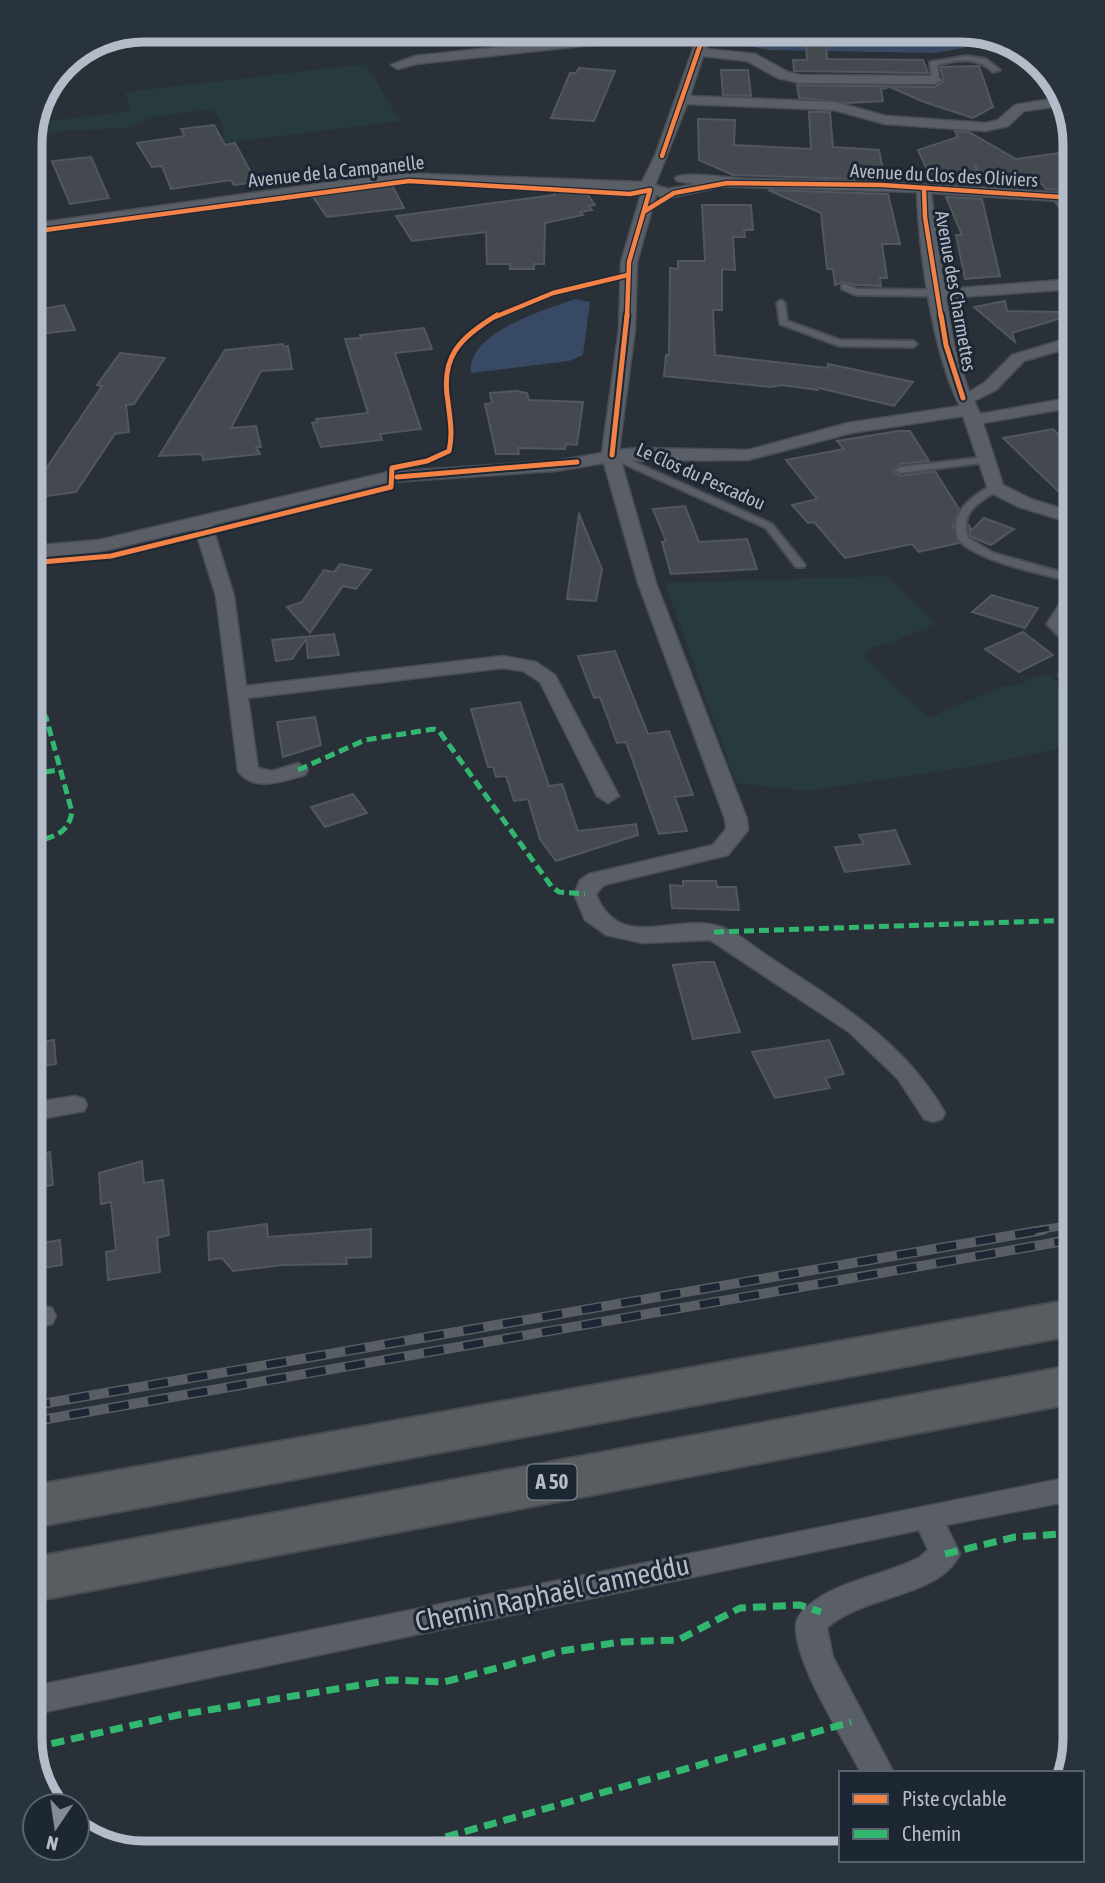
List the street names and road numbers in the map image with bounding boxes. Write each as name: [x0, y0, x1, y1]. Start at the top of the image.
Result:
street label: Avenue de la Campanelle: [247, 151, 425, 191]
street label: Avenue du Clos des Oliviers: [849, 159, 1039, 191]
street label: Avenue des Charmettes: [931, 209, 981, 373]
street label: Le Clos du Pescadou: [633, 438, 769, 514]
road number: A 50: [528, 1464, 576, 1500]
street label: Chemin Raphaël Canneddu: [412, 1548, 692, 1638]

